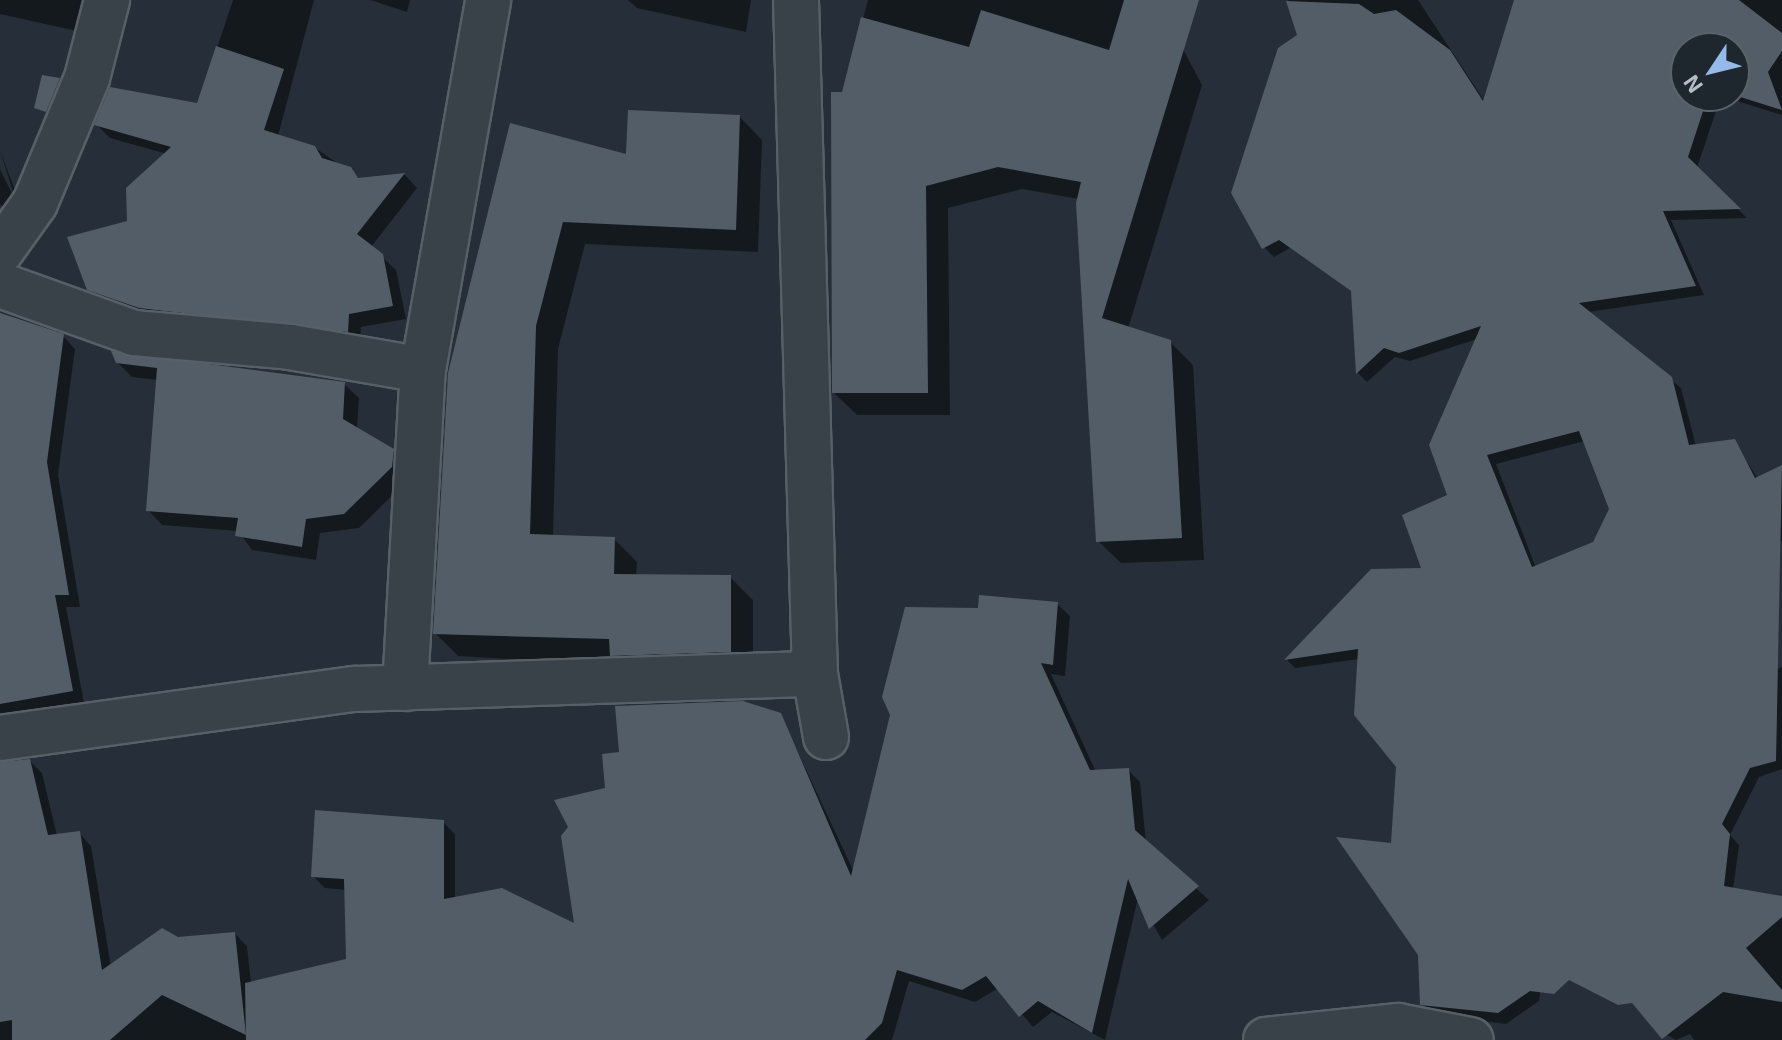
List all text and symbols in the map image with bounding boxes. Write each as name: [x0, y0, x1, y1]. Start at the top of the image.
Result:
north arrow: [1670, 32, 1750, 112]
text: N: [1677, 71, 1707, 99]

